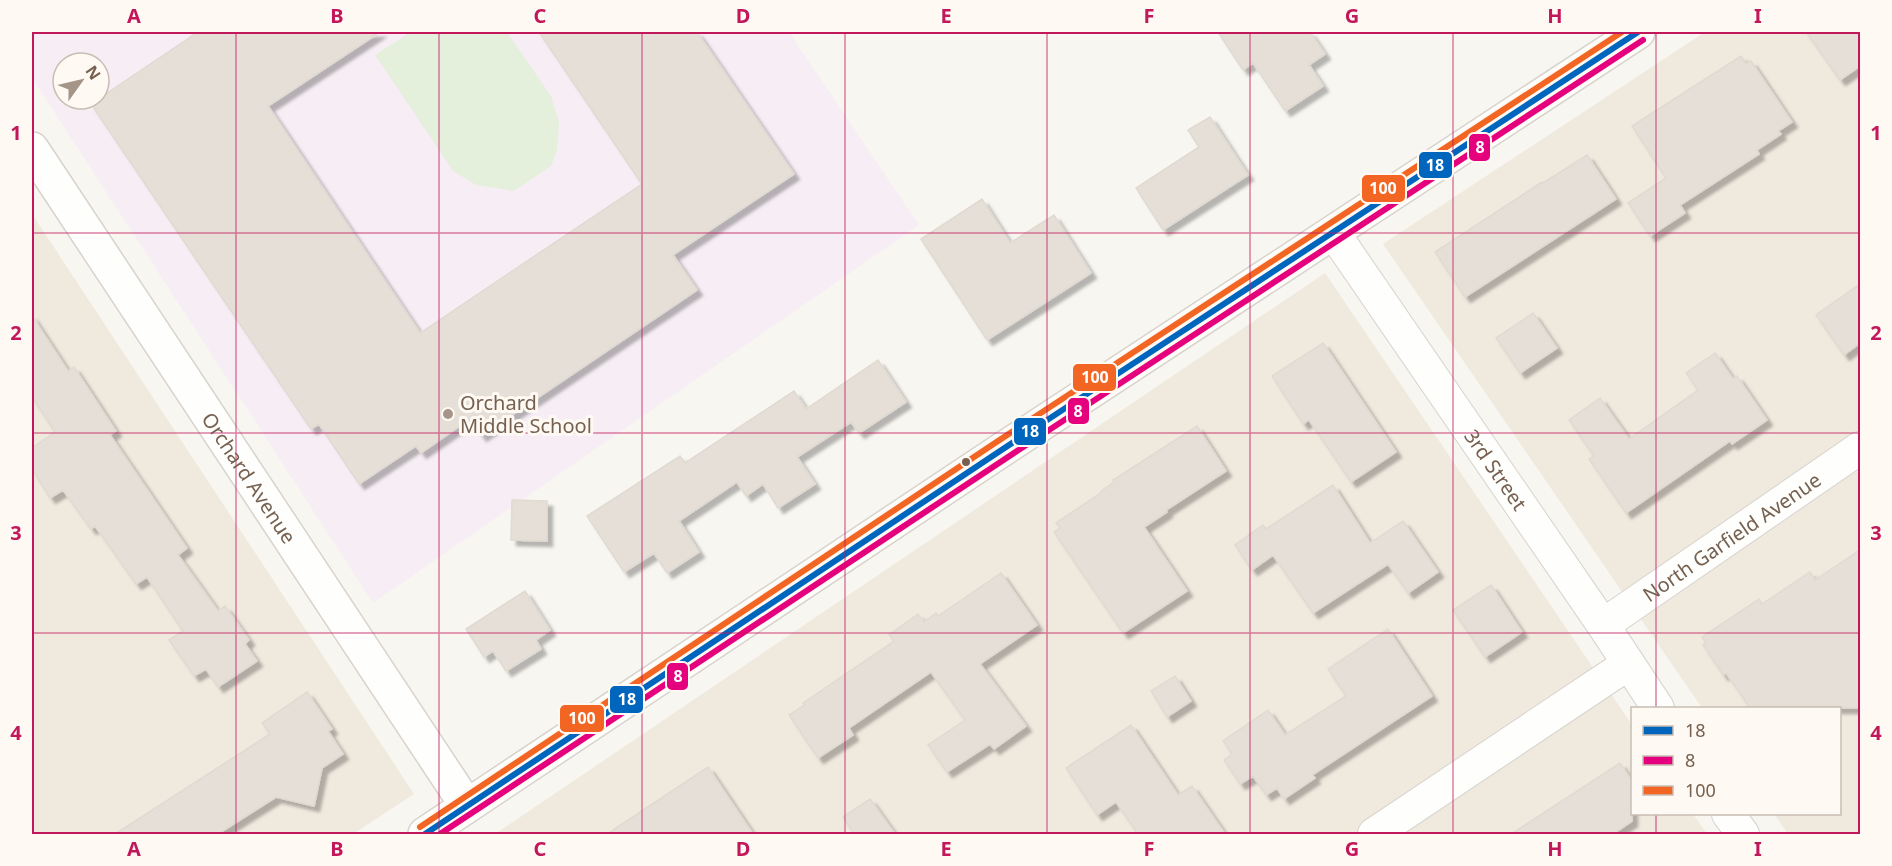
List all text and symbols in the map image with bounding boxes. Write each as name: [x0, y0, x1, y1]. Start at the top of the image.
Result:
text: A: [127, 2, 141, 29]
text: B: [330, 2, 344, 29]
text: C: [534, 2, 547, 29]
text: D: [736, 2, 750, 29]
text: E: [940, 2, 952, 29]
text: F: [1144, 2, 1154, 29]
text: G: [1345, 2, 1359, 29]
text: H: [1547, 2, 1563, 29]
text: I: [1754, 2, 1762, 29]
north arrow: [51, 51, 111, 111]
text: N: [81, 61, 106, 84]
text: 1: [10, 119, 22, 146]
text: 1: [1870, 119, 1882, 146]
line badge: 8: [1468, 133, 1491, 162]
text: 8: [1475, 136, 1485, 158]
line badge: 18: [1418, 151, 1453, 179]
text: 18: [1426, 154, 1444, 176]
line badge: 100: [1361, 174, 1406, 203]
text: 100: [1369, 177, 1397, 199]
text: 2: [10, 319, 22, 346]
text: 2: [1870, 319, 1882, 346]
line badge: 100: [1072, 363, 1117, 392]
text: 100: [1081, 366, 1109, 388]
place label: Orchard Middle School: [460, 389, 592, 439]
line badge: 8: [1067, 397, 1090, 425]
text: 8: [1073, 400, 1083, 422]
street label: Orchard Avenue: [196, 407, 303, 548]
marker: Orchard Middle School: [441, 407, 455, 421]
line badge: 18: [1013, 417, 1047, 446]
text: 18: [1021, 420, 1039, 442]
street label: 3rd Street: [1459, 424, 1533, 515]
unlabelled marker: [960, 456, 972, 468]
street label: North Garfield Avenue: [1637, 466, 1826, 607]
text: 3: [10, 519, 22, 546]
text: 3: [1870, 519, 1882, 546]
line badge: 8: [666, 662, 689, 691]
text: 8: [673, 665, 683, 687]
line badge: 18: [609, 685, 644, 714]
text: 18: [618, 688, 636, 710]
line badge: 100: [559, 704, 605, 733]
text: 100: [568, 707, 596, 729]
legend: [1631, 707, 1841, 815]
text: 18: [1685, 718, 1706, 742]
text: 4: [10, 719, 22, 746]
text: 4: [1870, 719, 1882, 746]
text: 8: [1685, 748, 1695, 772]
text: 100: [1685, 778, 1716, 802]
text: A: [127, 835, 141, 862]
text: B: [330, 835, 344, 862]
text: C: [534, 835, 547, 862]
text: D: [736, 835, 750, 862]
text: E: [940, 835, 952, 862]
text: F: [1144, 835, 1154, 862]
text: G: [1345, 835, 1359, 862]
text: H: [1547, 835, 1563, 862]
text: I: [1754, 835, 1762, 862]

